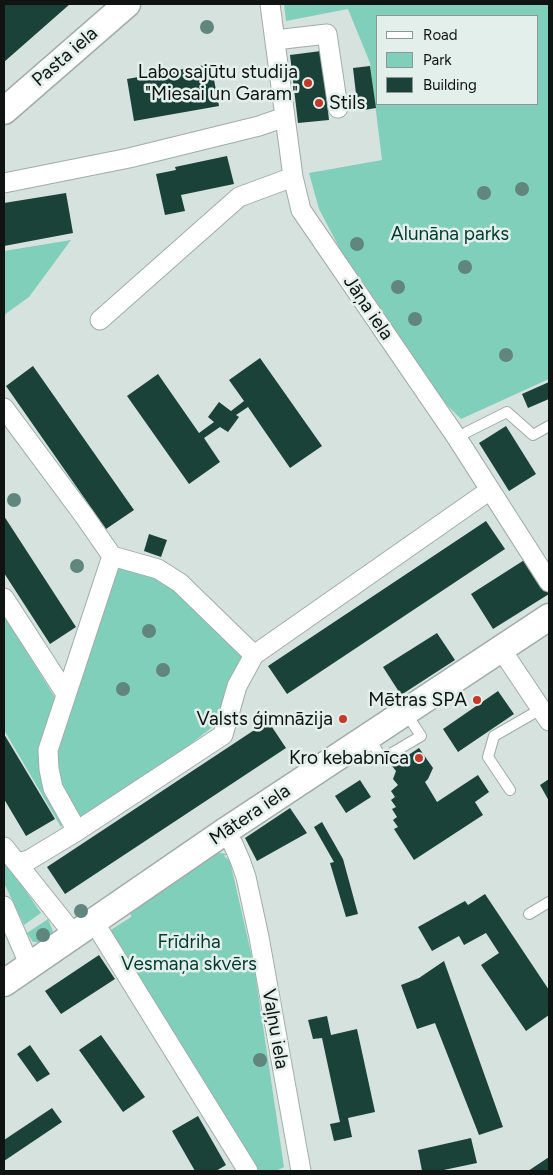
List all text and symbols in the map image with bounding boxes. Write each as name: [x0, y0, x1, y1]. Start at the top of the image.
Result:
legend: [376, 15, 538, 105]
street label: Pasta iela: [28, 22, 102, 92]
text: Road: [423, 26, 458, 44]
text: Park: [423, 51, 452, 69]
place label: Labo sajūtu studija "Miesai un Garam": [138, 61, 298, 105]
text: Building: [423, 76, 477, 94]
marker: Labo sajūtu studija "Miesai un Garam": [302, 77, 314, 89]
place label: Stils: [329, 92, 365, 114]
marker: Stils: [313, 97, 325, 109]
park label: Alunāna parks: [391, 223, 509, 245]
street label: Jāņa iela: [338, 271, 398, 345]
place label: Mētras SPA: [368, 689, 467, 711]
marker: Mētras SPA: [471, 694, 483, 706]
place label: Valsts ģimnāzija: [197, 708, 333, 730]
marker: Valsts ģimnāzija: [337, 713, 349, 725]
place label: Kro kebabnīca: [289, 747, 409, 769]
marker: Kro kebabnīca: [413, 752, 425, 764]
street label: Mātera iela: [205, 780, 295, 850]
park label: Frīdriha Vesmaņa skvērs: [121, 931, 257, 975]
street label: Vaļņu iela: [257, 987, 293, 1071]

